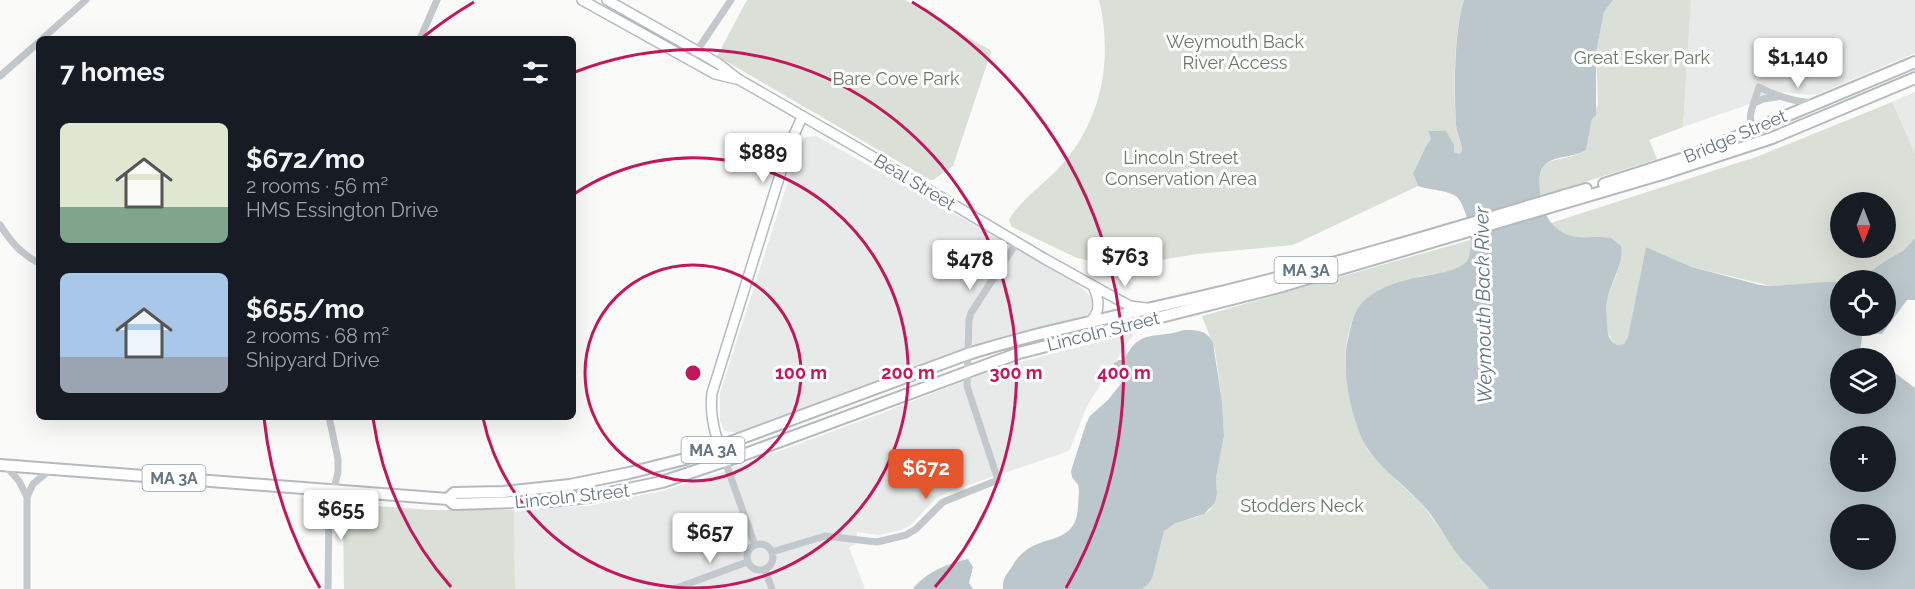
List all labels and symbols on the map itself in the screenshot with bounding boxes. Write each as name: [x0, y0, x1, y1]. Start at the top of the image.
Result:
park label: Weymouth Back River Access: [1166, 31, 1304, 73]
pin: $1,140: [1749, 38, 1847, 89]
park label: Great Esker Park: [1574, 47, 1711, 68]
park label: Bare Cove Park: [833, 68, 960, 89]
street label: Bridge Street: [1680, 105, 1790, 167]
pin: $889: [727, 133, 799, 184]
park label: Lincoln Street Conservation Area: [1105, 147, 1257, 189]
street label: Beal Street: [870, 150, 960, 214]
north arrow: [1830, 192, 1896, 258]
water label: Weymouth Back River: [1469, 205, 1497, 404]
pin: $763: [1089, 237, 1161, 288]
pin: $478: [934, 240, 1006, 291]
road number: MA 3A: [1274, 257, 1338, 283]
street label: Lincoln Street: [1045, 307, 1161, 355]
text: 100 m: [775, 362, 827, 383]
text: 200 m: [881, 362, 935, 383]
text: 300 m: [989, 362, 1043, 383]
text: 400 m: [1097, 362, 1151, 383]
centre of rings: [683, 363, 703, 383]
road number: MA 3A: [682, 437, 744, 463]
pin: $672: [890, 449, 962, 500]
road number: MA 3A: [142, 465, 206, 491]
street label: Lincoln Street: [514, 480, 630, 512]
pin: $655: [305, 490, 377, 541]
park label: Stodders Neck: [1240, 495, 1364, 516]
pin: $657: [674, 513, 746, 564]

